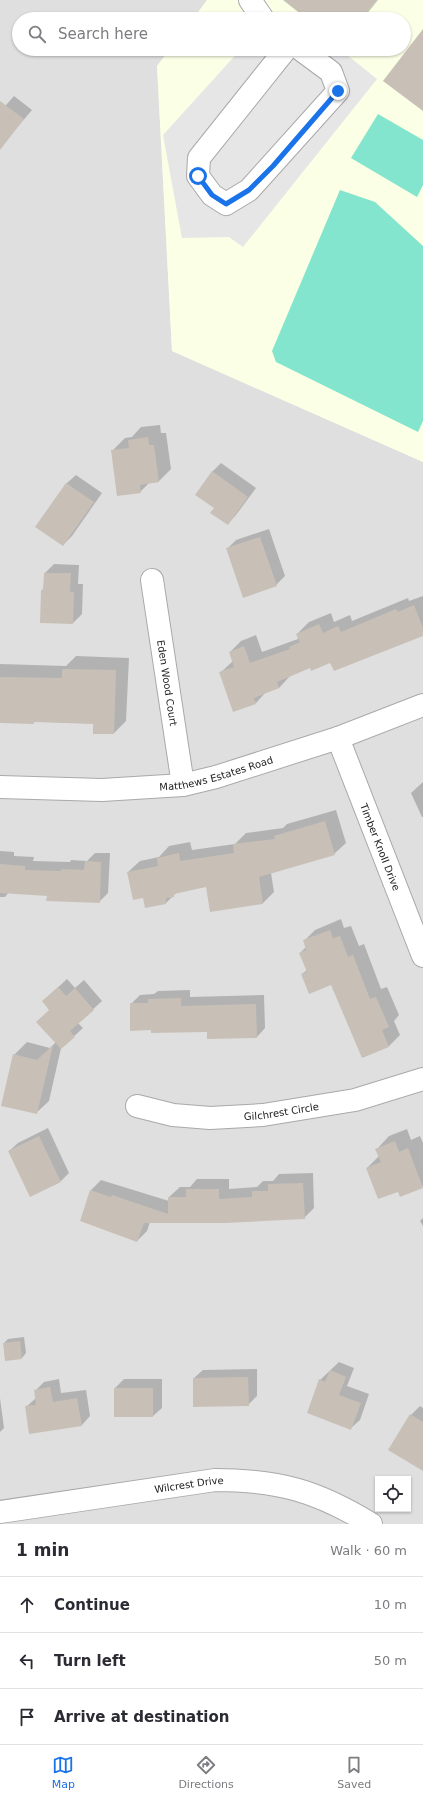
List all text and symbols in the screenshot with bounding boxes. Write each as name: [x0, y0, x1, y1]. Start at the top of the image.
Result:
search box: [12, 12, 411, 56]
icon: search: [26, 23, 48, 45]
text: Search here: [58, 25, 148, 43]
route end: [329, 82, 347, 100]
route start: [189, 167, 207, 185]
street label: Eden Wood Court: [156, 639, 180, 727]
street label: Matthews Estates Road: [159, 754, 274, 792]
street label: Timber Knoll Drive: [358, 801, 402, 892]
street label: Gilchrest Circle: [244, 1100, 320, 1122]
street label: Wilcrest Drive: [154, 1474, 224, 1494]
map controls: [375, 1476, 411, 1512]
button: locate: [375, 1476, 411, 1512]
text: 1 min: [16, 1540, 69, 1560]
text: Walk · 60 m: [330, 1543, 407, 1558]
icon: ahead: [16, 1594, 38, 1616]
text: Continue: [54, 1596, 130, 1614]
text: 10 m: [374, 1597, 407, 1612]
icon: left: [16, 1650, 38, 1672]
text: Turn left: [54, 1652, 126, 1670]
text: 50 m: [374, 1653, 407, 1668]
icon: arrive: [16, 1706, 38, 1728]
text: Arrive at destination: [54, 1708, 229, 1726]
tab: Map: [52, 1754, 75, 1791]
tab: Directions: [178, 1754, 234, 1791]
tab: Saved: [337, 1754, 371, 1791]

